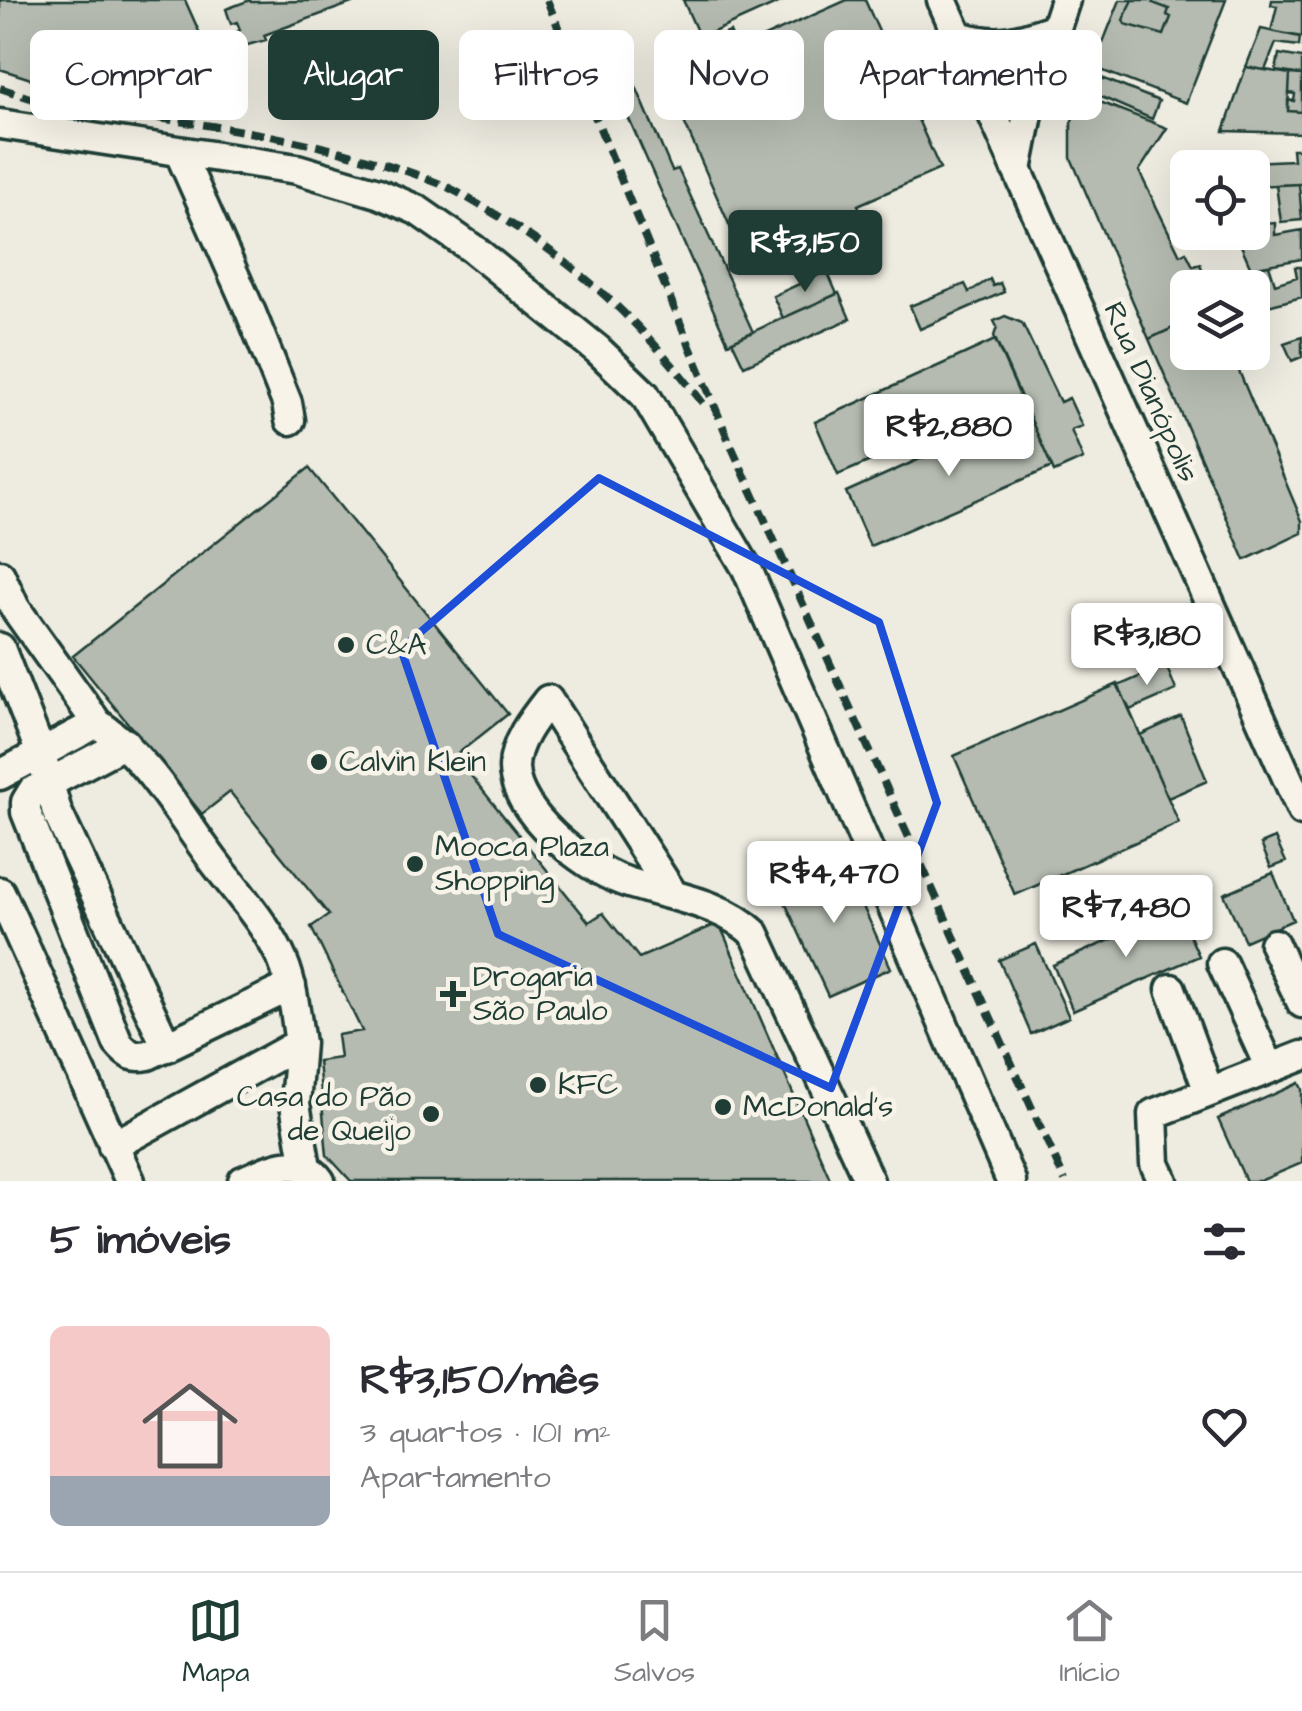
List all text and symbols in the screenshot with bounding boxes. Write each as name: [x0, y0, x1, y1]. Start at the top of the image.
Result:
chip: Comprar: [30, 30, 248, 120]
chip: Alugar: [268, 30, 439, 120]
chip: Filtros: [459, 30, 634, 120]
chip: Novo: [654, 30, 804, 120]
chip: Apartamento: [824, 30, 1102, 120]
map controls: [1170, 150, 1270, 370]
button: locate: [1170, 150, 1270, 250]
pin: R$3,150: [713, 210, 897, 295]
text: R$3,150: [750, 220, 860, 265]
button: layers: [1170, 270, 1270, 370]
street label: Rua Dianópolis: [1093, 295, 1209, 489]
pin: R$2,880: [857, 394, 1041, 479]
text: R$2,880: [886, 404, 1012, 449]
pin: R$3,180: [1055, 603, 1239, 688]
text: R$3,180: [1093, 613, 1201, 658]
place label: C&A: [366, 624, 427, 666]
marker: C&A: [335, 634, 357, 656]
place label: Calvin Klein: [339, 741, 486, 783]
marker: Calvin Klein: [308, 751, 330, 773]
place label: Mooca Plaza Shopping: [435, 826, 609, 903]
pin: R$4,470: [742, 841, 926, 926]
text: R$4,470: [769, 851, 899, 896]
marker: Mooca Plaza Shopping: [404, 853, 426, 875]
pin: R$7,480: [1034, 875, 1218, 960]
text: R$7,480: [1062, 885, 1190, 930]
place label: Drogaria São Paulo: [473, 956, 608, 1032]
marker: Drogaria São Paulo: [442, 983, 464, 1005]
place label: KFC: [558, 1064, 618, 1106]
marker: KFC: [527, 1074, 549, 1096]
place label: Casa do Pão de Queijo: [237, 1076, 411, 1152]
place label: McDonald's: [743, 1086, 893, 1128]
marker: McDonald's: [712, 1096, 734, 1118]
marker: Casa do Pão de Queijo: [420, 1103, 442, 1125]
text: 5 imóveis: [50, 1212, 231, 1270]
icon: filters: [1197, 1214, 1252, 1269]
text: R$3,150/mês: [360, 1352, 599, 1410]
icon: home: [130, 1366, 250, 1486]
icon: heart: [1197, 1399, 1252, 1454]
text: 3 quartos · 101 m²: [360, 1410, 611, 1455]
text: Apartamento: [360, 1455, 551, 1500]
tab: Mapa: [182, 1593, 250, 1692]
tab: Salvos: [614, 1593, 695, 1692]
tab: Início: [1060, 1593, 1120, 1692]

